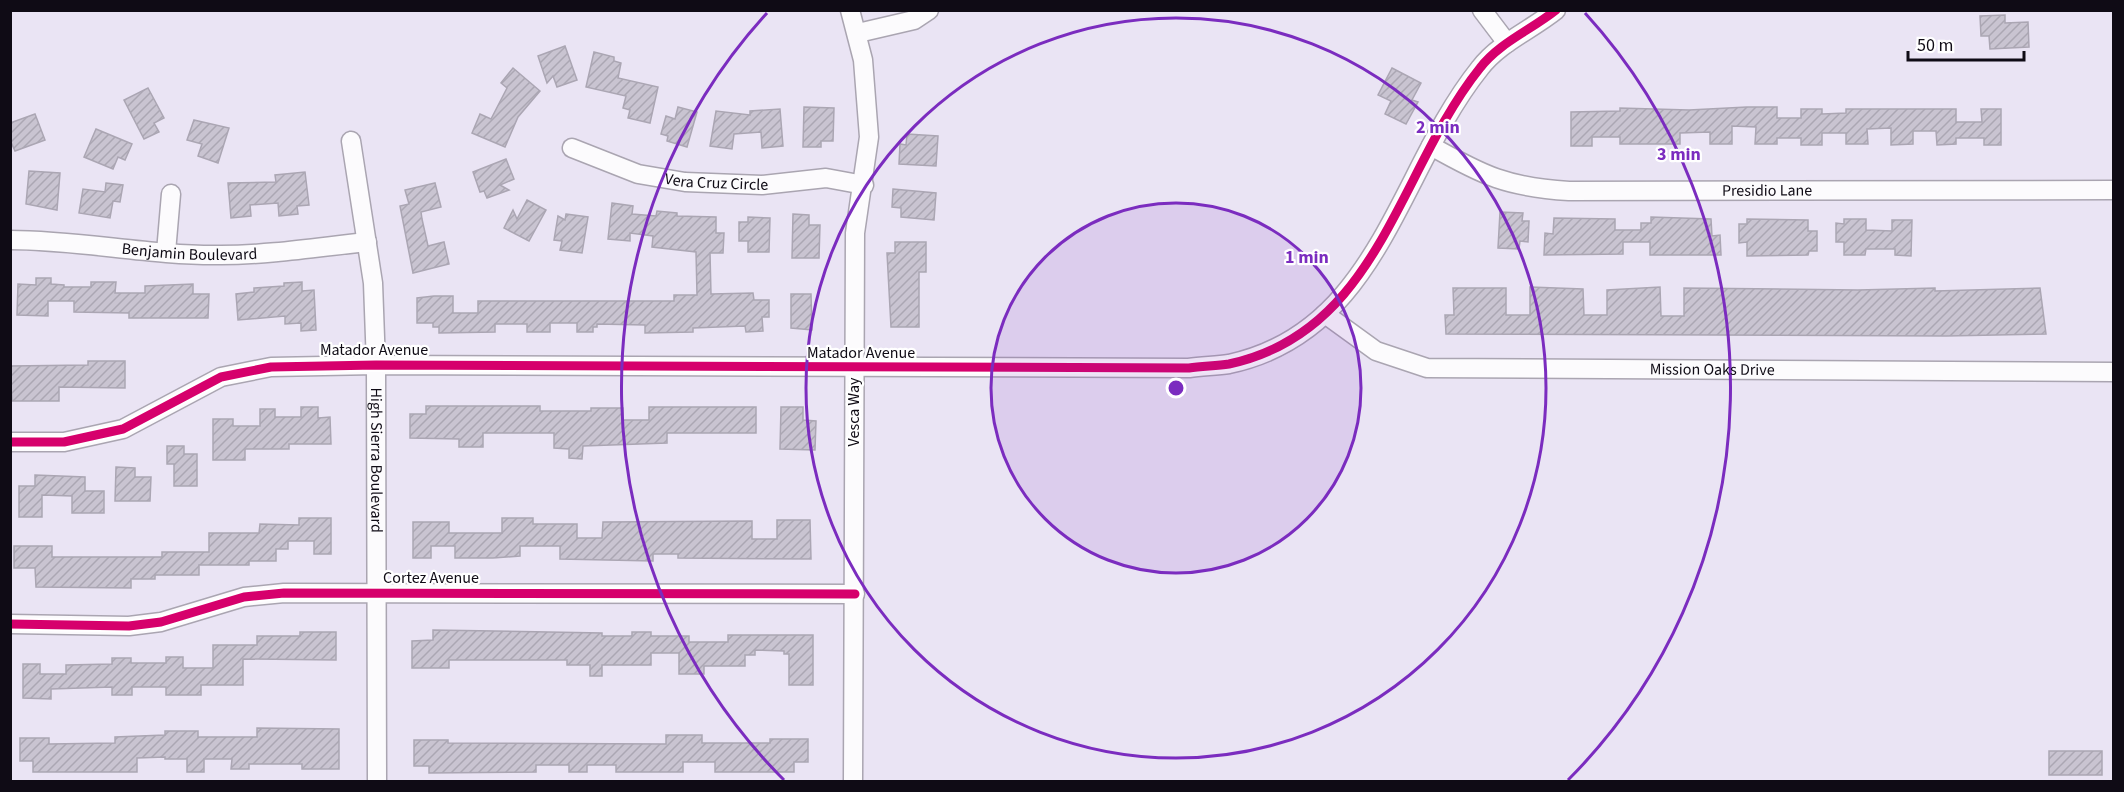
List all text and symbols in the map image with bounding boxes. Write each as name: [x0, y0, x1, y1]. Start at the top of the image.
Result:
scale bar: [1908, 24, 2024, 62]
text: 50 m: [1917, 33, 1953, 58]
text: 2 min: [1416, 115, 1460, 140]
text: 3 min: [1657, 142, 1701, 167]
street label: Vera Cruz Circle: [663, 168, 769, 196]
street label: Presidio Lane: [1722, 180, 1812, 202]
street label: Benjamin Boulevard: [121, 238, 258, 266]
text: 1 min: [1285, 245, 1329, 270]
street label: Matador Avenue: [320, 339, 428, 361]
street label: Matador Avenue: [807, 342, 915, 364]
street label: Mission Oaks Drive: [1650, 358, 1775, 381]
street label: Vesca Way: [843, 377, 865, 446]
centre of rings: [1166, 378, 1186, 398]
street label: High Sierra Boulevard: [365, 388, 387, 533]
street label: Cortez Avenue: [383, 567, 479, 589]

